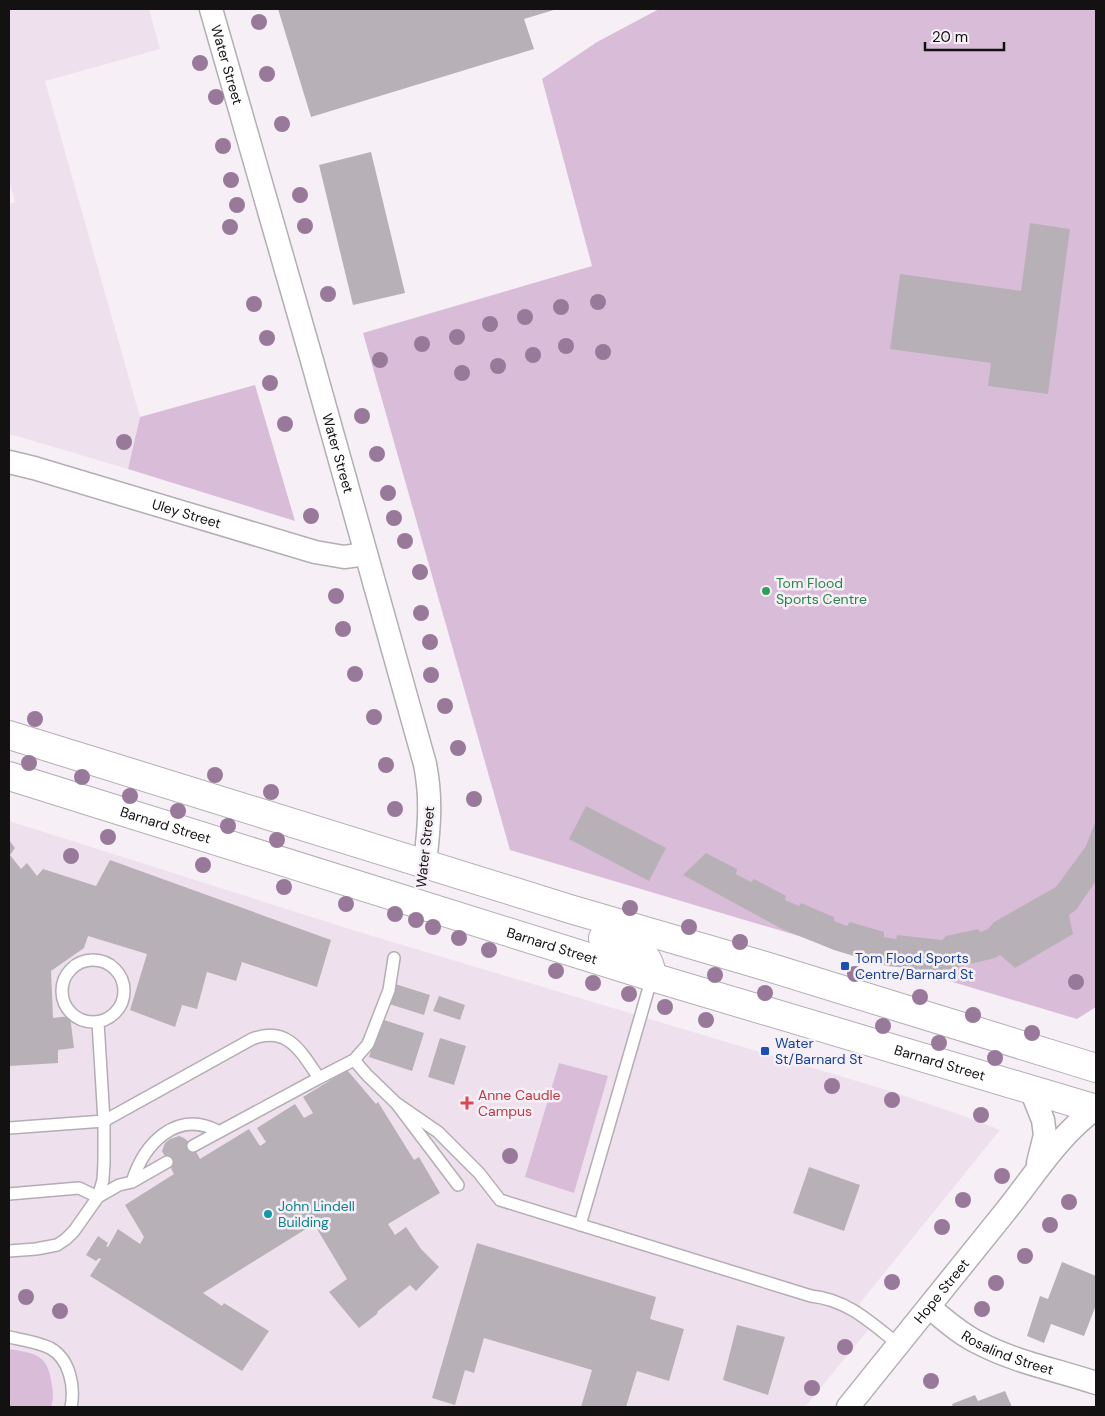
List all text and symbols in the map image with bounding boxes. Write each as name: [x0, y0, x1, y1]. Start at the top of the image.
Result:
scale bar: [925, 20, 1004, 52]
street label: Water Street: [207, 23, 247, 107]
text: 20 m: [932, 27, 968, 47]
street label: Water Street: [318, 411, 358, 495]
street label: Uley Street: [150, 495, 223, 532]
place label: Tom Flood Sports Centre: [776, 574, 867, 608]
marker: Tom Flood Sports Centre: [760, 585, 772, 597]
street label: Barnard Street: [118, 802, 213, 848]
street label: Water Street: [412, 805, 438, 889]
street label: Barnard Street: [504, 923, 600, 968]
place label: Tom Flood Sports Centre/Barnard St: [855, 949, 974, 983]
marker: Tom Flood Sports Centre/Barnard St: [839, 960, 851, 972]
place label: Water St/Barnard St: [775, 1034, 863, 1068]
street label: Barnard Street: [892, 1041, 988, 1085]
marker: Water St/Barnard St: [759, 1045, 771, 1057]
place label: Anne Caudle Campus: [478, 1086, 561, 1120]
marker: Anne Caudle Campus: [460, 1096, 474, 1110]
place label: John Lindell Building: [278, 1197, 355, 1231]
marker: John Lindell Building: [262, 1208, 274, 1220]
street label: Hope Street: [910, 1255, 973, 1327]
street label: Rosalind Street: [958, 1326, 1056, 1379]

